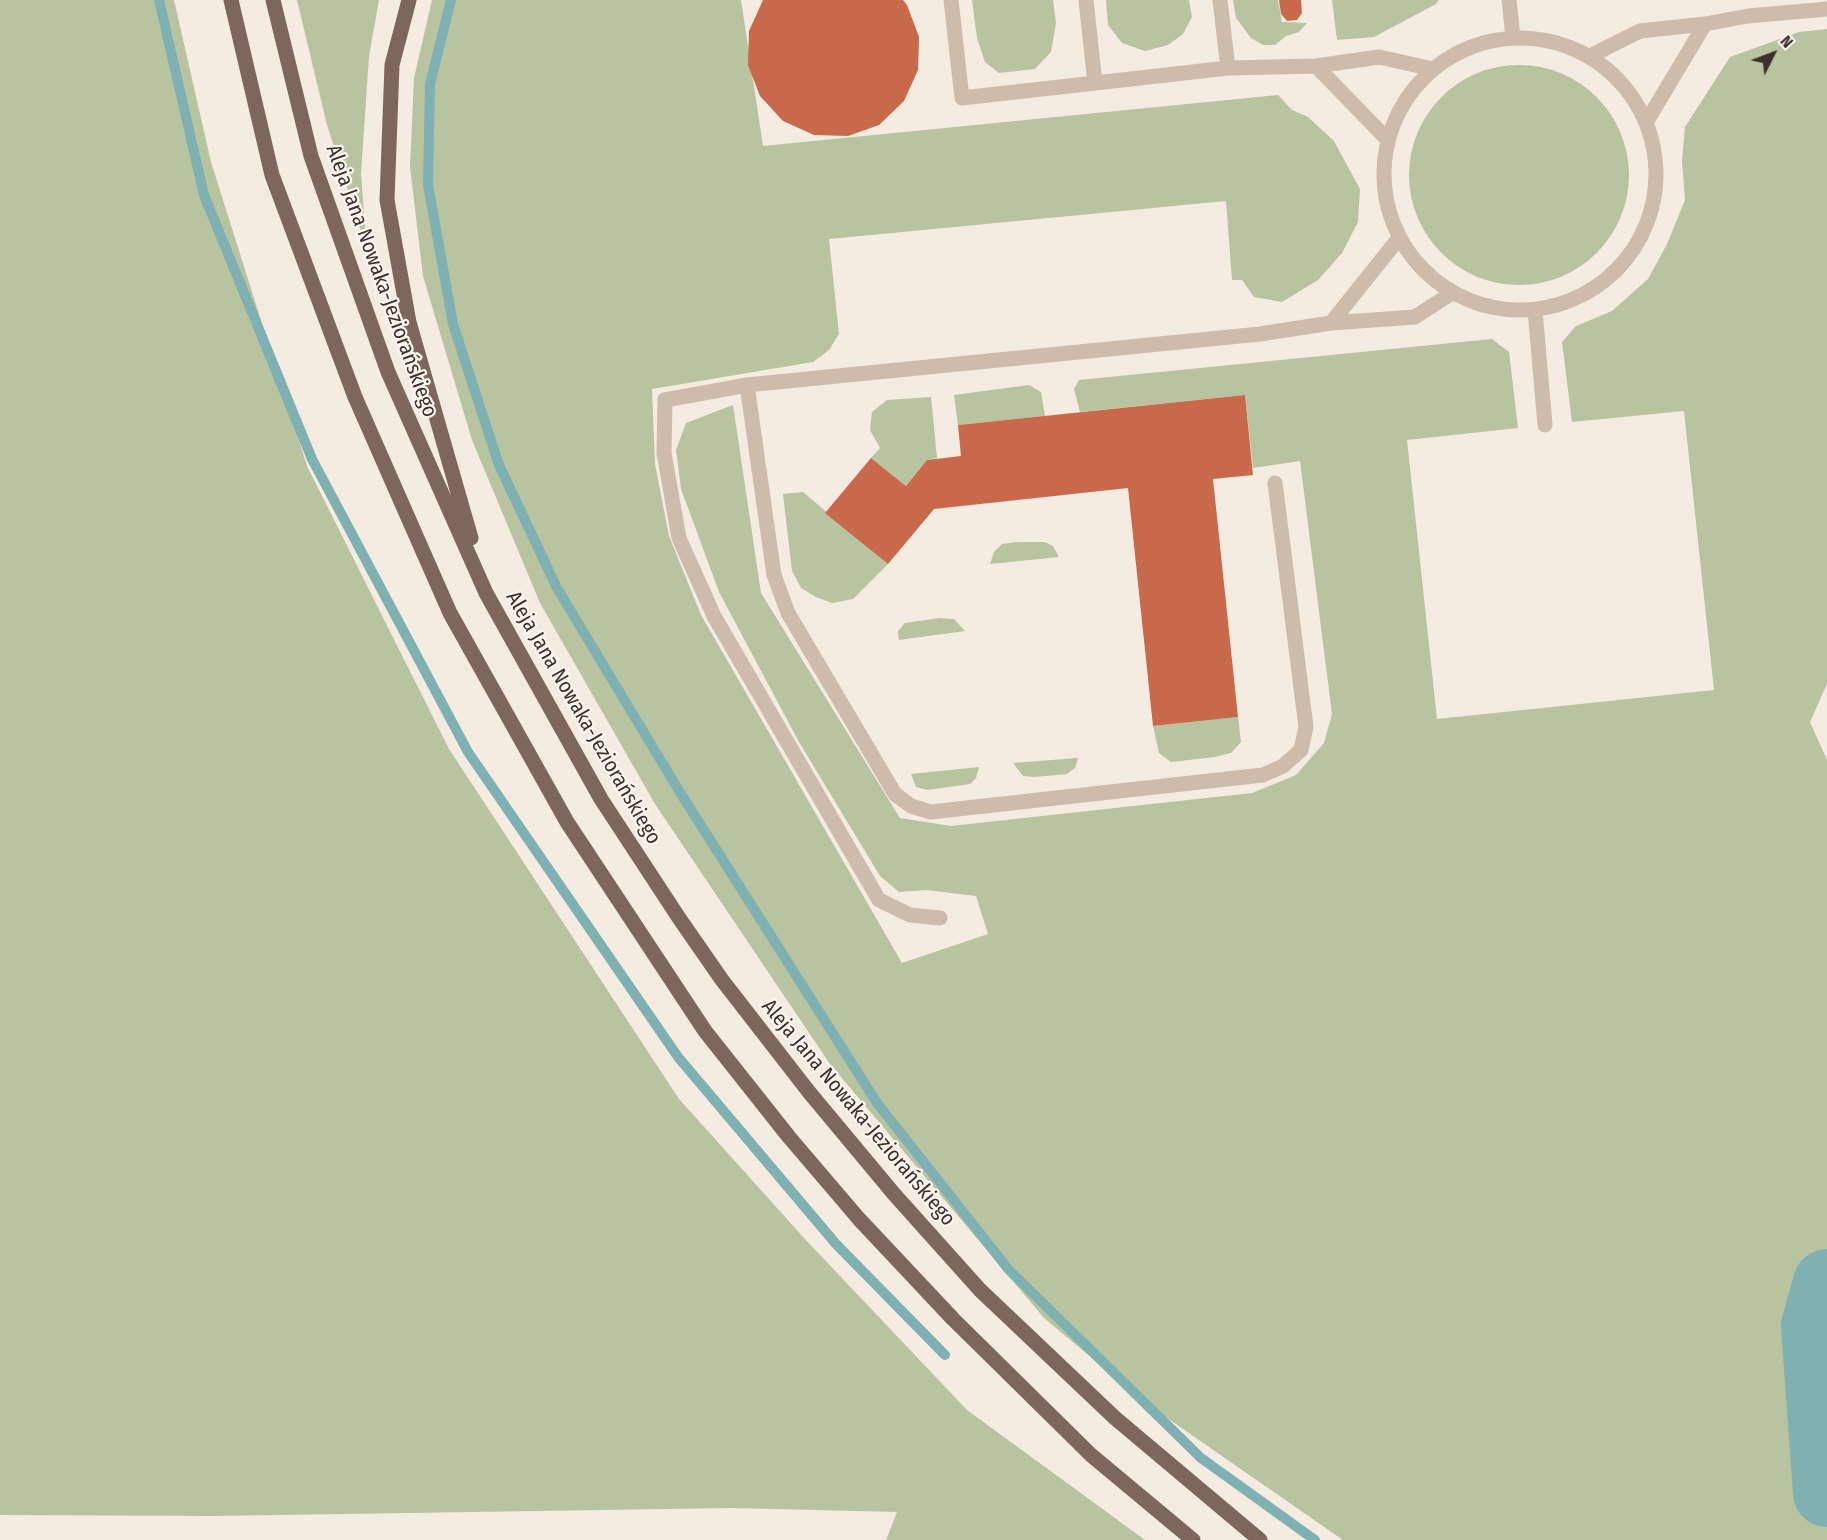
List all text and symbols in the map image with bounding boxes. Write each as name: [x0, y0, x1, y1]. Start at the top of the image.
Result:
north arrow: [1743, 24, 1803, 84]
text: N: [1776, 32, 1797, 52]
street label: Aleja Jana Nowaka-Jeziorańskiego: [320, 141, 442, 421]
street label: Aleja Jana Nowaka-Jeziorańskiego: [500, 587, 666, 849]
street label: Aleja Jana Nowaka-Jeziorańskiego: [756, 995, 960, 1231]

